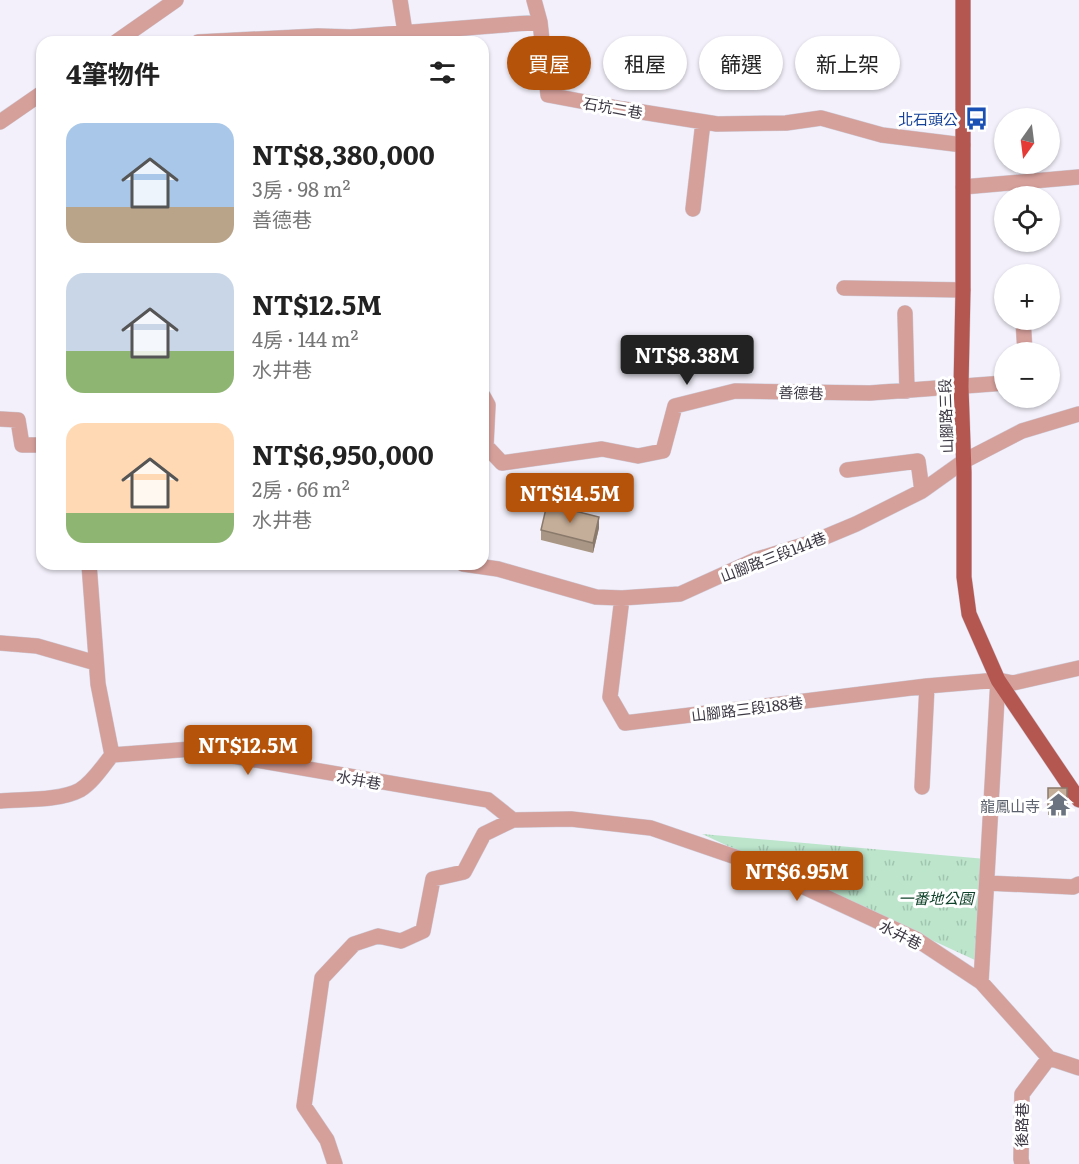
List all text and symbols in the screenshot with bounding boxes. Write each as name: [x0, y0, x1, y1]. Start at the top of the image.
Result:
chip: 買屋: [507, 36, 591, 90]
chip: 租屋: [603, 36, 687, 90]
chip: 篩選: [699, 36, 783, 90]
chip: 新上架: [795, 36, 900, 90]
text: 4筆物件: [66, 53, 160, 92]
icon: filters: [426, 56, 459, 89]
street label: 石坑二巷: [581, 90, 645, 124]
bus stop icon: 北石頭公: [963, 105, 989, 131]
place label: 北石頭公: [898, 107, 958, 130]
north arrow: [994, 108, 1060, 174]
map controls: [994, 108, 1060, 408]
text: NT$8,380,000: [252, 134, 435, 173]
icon: home: [114, 147, 186, 219]
text: 3房 · 98 m²: [252, 173, 350, 203]
button: locate: [994, 186, 1060, 252]
text: 善德巷: [252, 203, 312, 233]
button: +: [994, 264, 1060, 330]
text: NT$12.5M: [252, 284, 382, 323]
icon: home: [114, 297, 186, 369]
text: 4房 · 144 m²: [252, 323, 358, 353]
pin: NT$8.38M: [625, 335, 749, 386]
text: NT$8.38M: [635, 339, 739, 369]
button: −: [994, 342, 1060, 408]
text: 水井巷: [252, 353, 312, 383]
street label: 山腳路三段: [932, 378, 958, 454]
street label: 善德巷: [778, 380, 824, 404]
text: NT$6,950,000: [252, 434, 434, 473]
icon: home: [114, 447, 186, 519]
text: 2房 · 66 m²: [252, 473, 350, 503]
pin: NT$14.5M: [508, 473, 632, 524]
text: NT$14.5M: [520, 477, 620, 507]
text: 水井巷: [252, 503, 312, 533]
street label: 山腳路三段144巷: [717, 525, 829, 587]
street label: 山腳路三段188巷: [690, 690, 804, 726]
pin: NT$12.5M: [186, 725, 310, 776]
text: NT$12.5M: [198, 729, 298, 759]
street label: 水井巷: [335, 764, 383, 794]
temple icon: 龍鳳山寺: [1045, 792, 1071, 818]
place label: 龍鳳山寺: [980, 794, 1040, 817]
pin: NT$6.95M: [735, 851, 859, 902]
text: NT$6.95M: [745, 855, 849, 885]
park label: 一番地公園: [898, 886, 975, 909]
street label: 水井巷: [876, 914, 926, 954]
street label: 後路巷: [1009, 1102, 1033, 1148]

